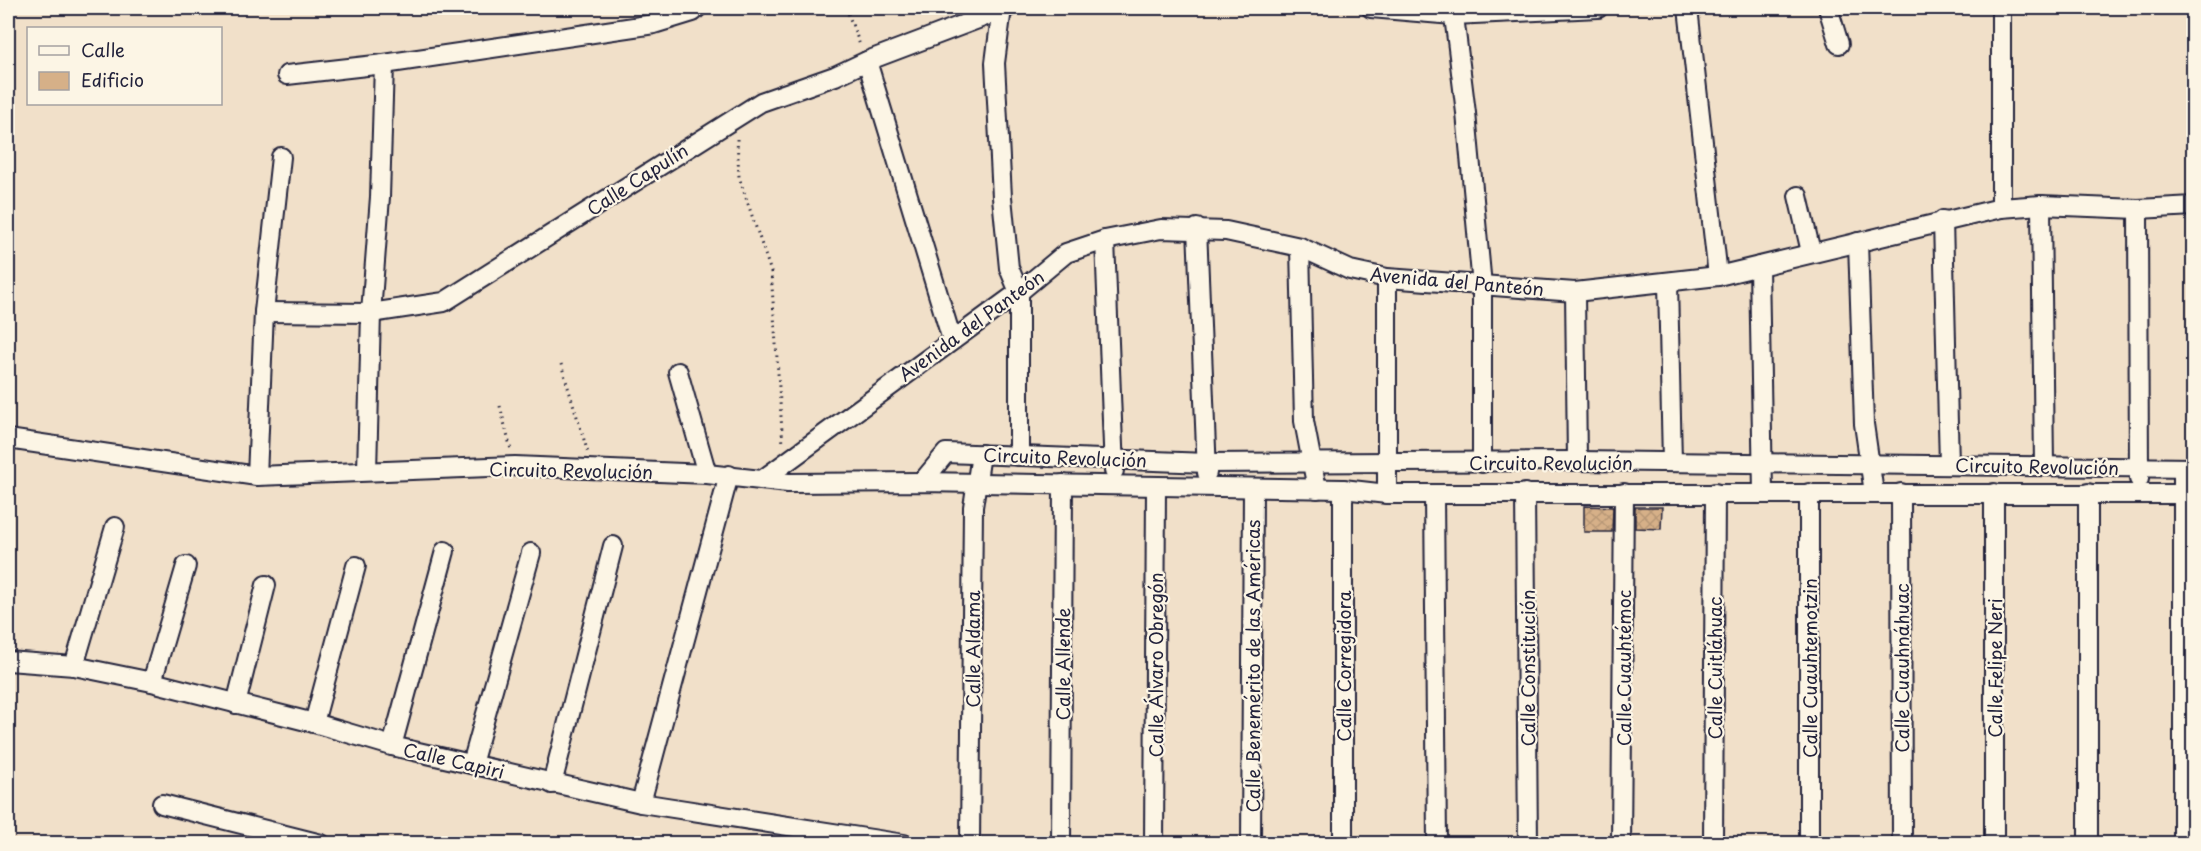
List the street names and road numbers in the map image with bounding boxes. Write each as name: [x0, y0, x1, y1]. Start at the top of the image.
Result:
street label: Calle Capulín: [581, 136, 693, 222]
street label: Avenida del Panteón: [1369, 260, 1545, 302]
street label: Avenida del Panteón: [893, 263, 1049, 387]
street label: Circuito Revolución: [983, 441, 1147, 473]
street label: Circuito Revolución: [1469, 449, 1633, 476]
street label: Circuito Revolución: [1955, 451, 2119, 481]
street label: Circuito Revolución: [489, 455, 653, 485]
street label: Calle Benemérito de las Américas: [1239, 520, 1266, 812]
street label: Calle Álvaro Obregón: [1142, 572, 1169, 758]
street label: Calle Cuauhtemotzin: [1796, 578, 1823, 758]
street label: Calle Cuauhnáhuac: [1888, 583, 1915, 753]
street label: Calle Constitución: [1514, 589, 1541, 747]
street label: Calle Aldama: [959, 590, 986, 708]
street label: Calle Corregidora: [1330, 590, 1357, 742]
street label: Calle Cuauhtémoc: [1610, 590, 1637, 746]
street label: Calle Cuitláhuac: [1701, 597, 1728, 739]
street label: Calle Felipe Neri: [1981, 598, 2008, 738]
street label: Calle Allende: [1049, 607, 1076, 720]
street label: Calle Capiri: [401, 735, 507, 785]

